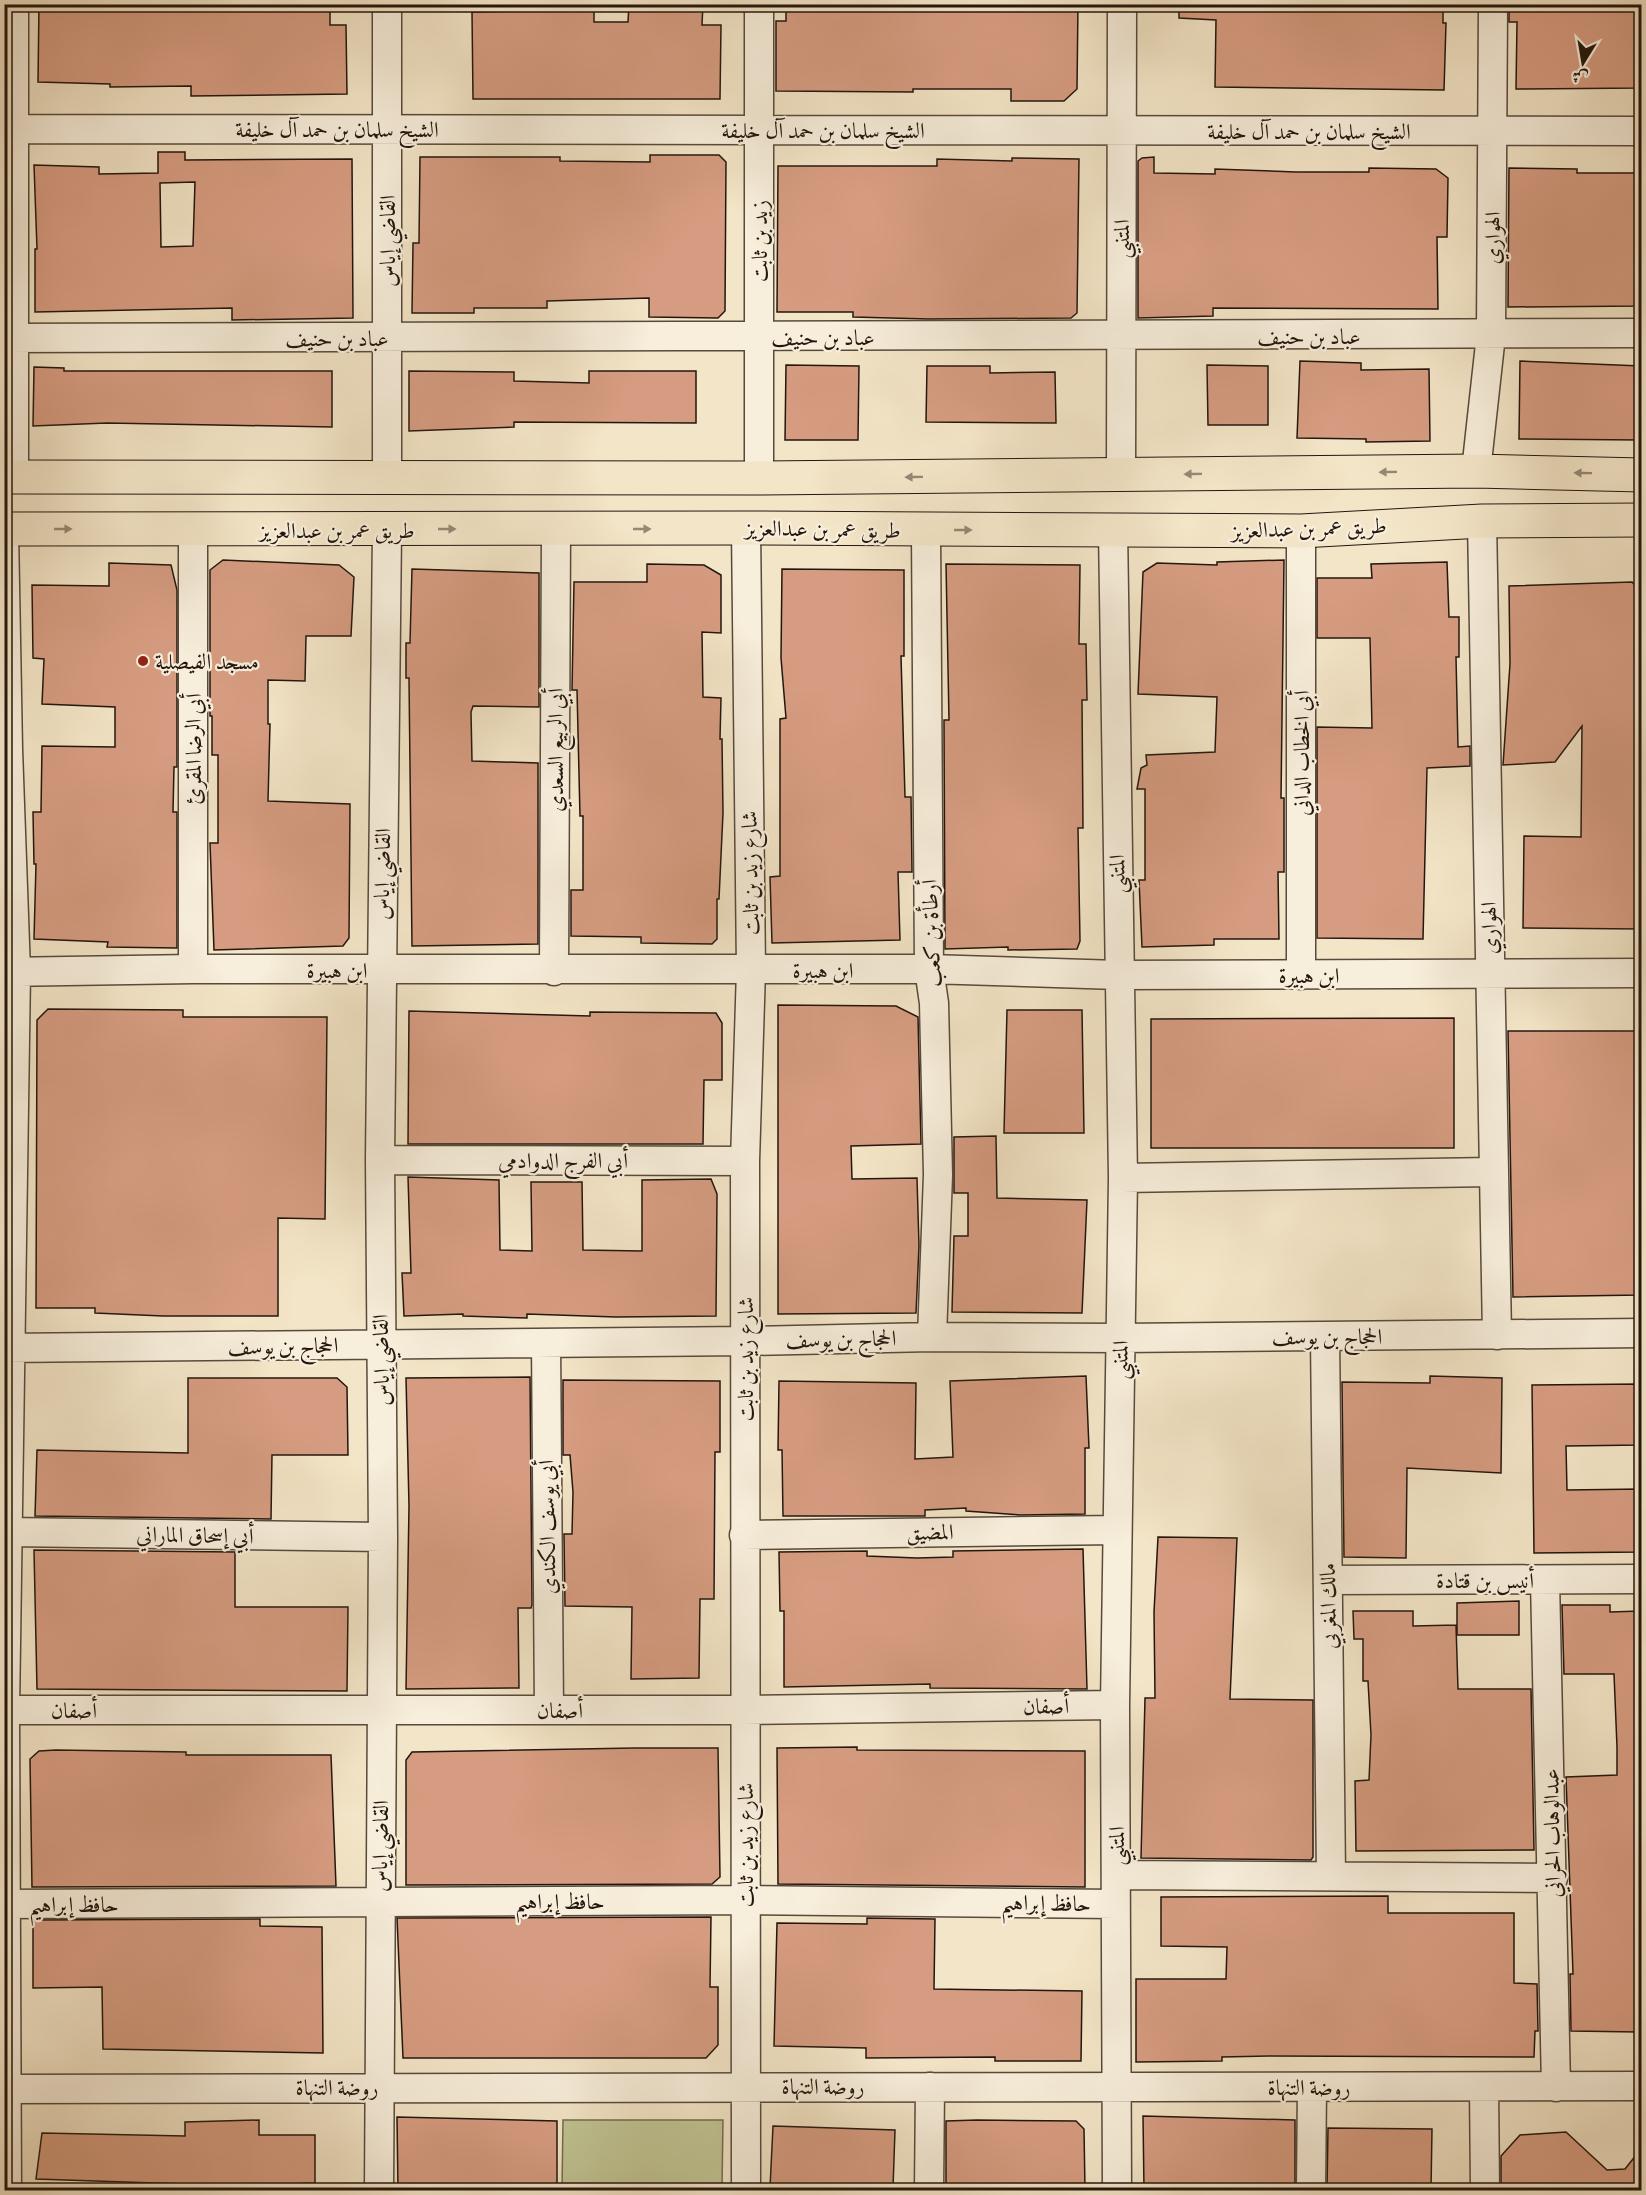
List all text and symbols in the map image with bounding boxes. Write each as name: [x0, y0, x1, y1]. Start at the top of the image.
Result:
north arrow: [1553, 33, 1613, 93]
text: ش: [1570, 65, 1590, 89]
street label: الشيخ سلمان بن حمد آل خليفة: [235, 115, 439, 149]
street label: الشيخ سلمان بن حمد آل خليفة: [721, 116, 925, 150]
street label: الشيخ سلمان بن حمد آل خليفة: [1207, 117, 1411, 151]
street label: القاضي إياس: [373, 195, 408, 287]
street label: زيد بن ثابت: [745, 200, 774, 282]
street label: الهواري: [1478, 212, 1510, 264]
street label: المتنبي: [1107, 219, 1142, 259]
street label: عباد بن حنيف: [1257, 322, 1361, 351]
street label: عباد بن حنيف: [771, 323, 875, 352]
street label: عباد بن حنيف: [285, 324, 389, 353]
one-way arrow: [1379, 467, 1398, 477]
one-way arrow: [1184, 469, 1203, 479]
one-way arrow: [1574, 469, 1593, 478]
one-way arrow: [905, 472, 924, 481]
street label: طريق عمر بن عبدالعزيز: [1229, 511, 1387, 545]
street label: طريق عمر بن عبدالعزيز: [743, 513, 901, 545]
street label: طريق عمر بن عبدالعزيز: [257, 516, 415, 545]
one-way arrow: [53, 524, 72, 534]
one-way arrow: [437, 524, 456, 534]
one-way arrow: [632, 524, 651, 534]
one-way arrow: [953, 525, 972, 535]
place label: مسجد الفيصلية: [155, 647, 259, 676]
marker: مسجد الفيصلية: [136, 654, 150, 668]
street label: أبي الربيع السعدي: [540, 687, 575, 812]
street label: أبي الخطاب الداني: [1286, 689, 1320, 816]
street label: أبي الرضا المقرئ: [178, 692, 212, 805]
street label: شارع زيد بن ثابت: [734, 810, 770, 935]
street label: القاضي إياس: [367, 828, 403, 920]
street label: المتنبي: [1102, 854, 1138, 894]
street label: أرطأة بن كعب: [914, 878, 947, 988]
street label: الهواري: [1474, 901, 1507, 955]
street label: ابن هبيرة: [306, 956, 368, 985]
street label: ابن هبيرة: [792, 956, 854, 985]
street label: ابن هبيرة: [1278, 961, 1340, 990]
street label: أبي الفرج الدوادمي: [498, 1145, 629, 1180]
street label: شارع زيد بن ثابت: [731, 1297, 764, 1421]
street label: القاضي إياس: [366, 1314, 402, 1406]
street label: الحجاج بن يوسف: [1272, 1322, 1382, 1356]
street label: الحجاج بن يوسف: [785, 1324, 897, 1359]
street label: الحجاج بن يوسف: [227, 1331, 339, 1366]
street label: المتنبي: [1105, 1340, 1141, 1380]
street label: أبي يوسف الكندي: [530, 1459, 567, 1595]
street label: المضيق: [906, 1517, 954, 1547]
street label: أبي إسحاق الماراني: [136, 1518, 255, 1555]
street label: مالك المغربي: [1313, 1563, 1347, 1649]
street label: أنيس بن قتادة: [1436, 1565, 1535, 1596]
street label: أصفان: [1023, 1690, 1070, 1721]
street label: أصفان: [51, 1695, 98, 1725]
street label: أصفان: [537, 1695, 584, 1725]
street label: عبدالوهاب الحراني: [1536, 1768, 1572, 1898]
street label: شارع زيد بن ثابت: [731, 1783, 764, 1907]
street label: القاضي إياس: [365, 1800, 401, 1892]
street label: المتنبي: [1102, 1826, 1137, 1866]
street label: حافظ إبراهيم: [515, 1887, 605, 1923]
street label: حافظ إبراهيم: [1001, 1888, 1091, 1925]
street label: حافظ إبراهيم: [29, 1890, 119, 1926]
street label: روضة التنهاة: [782, 2072, 864, 2101]
street label: روضة التنهاة: [296, 2073, 378, 2102]
street label: روضة التنهاة: [1268, 2073, 1350, 2102]

